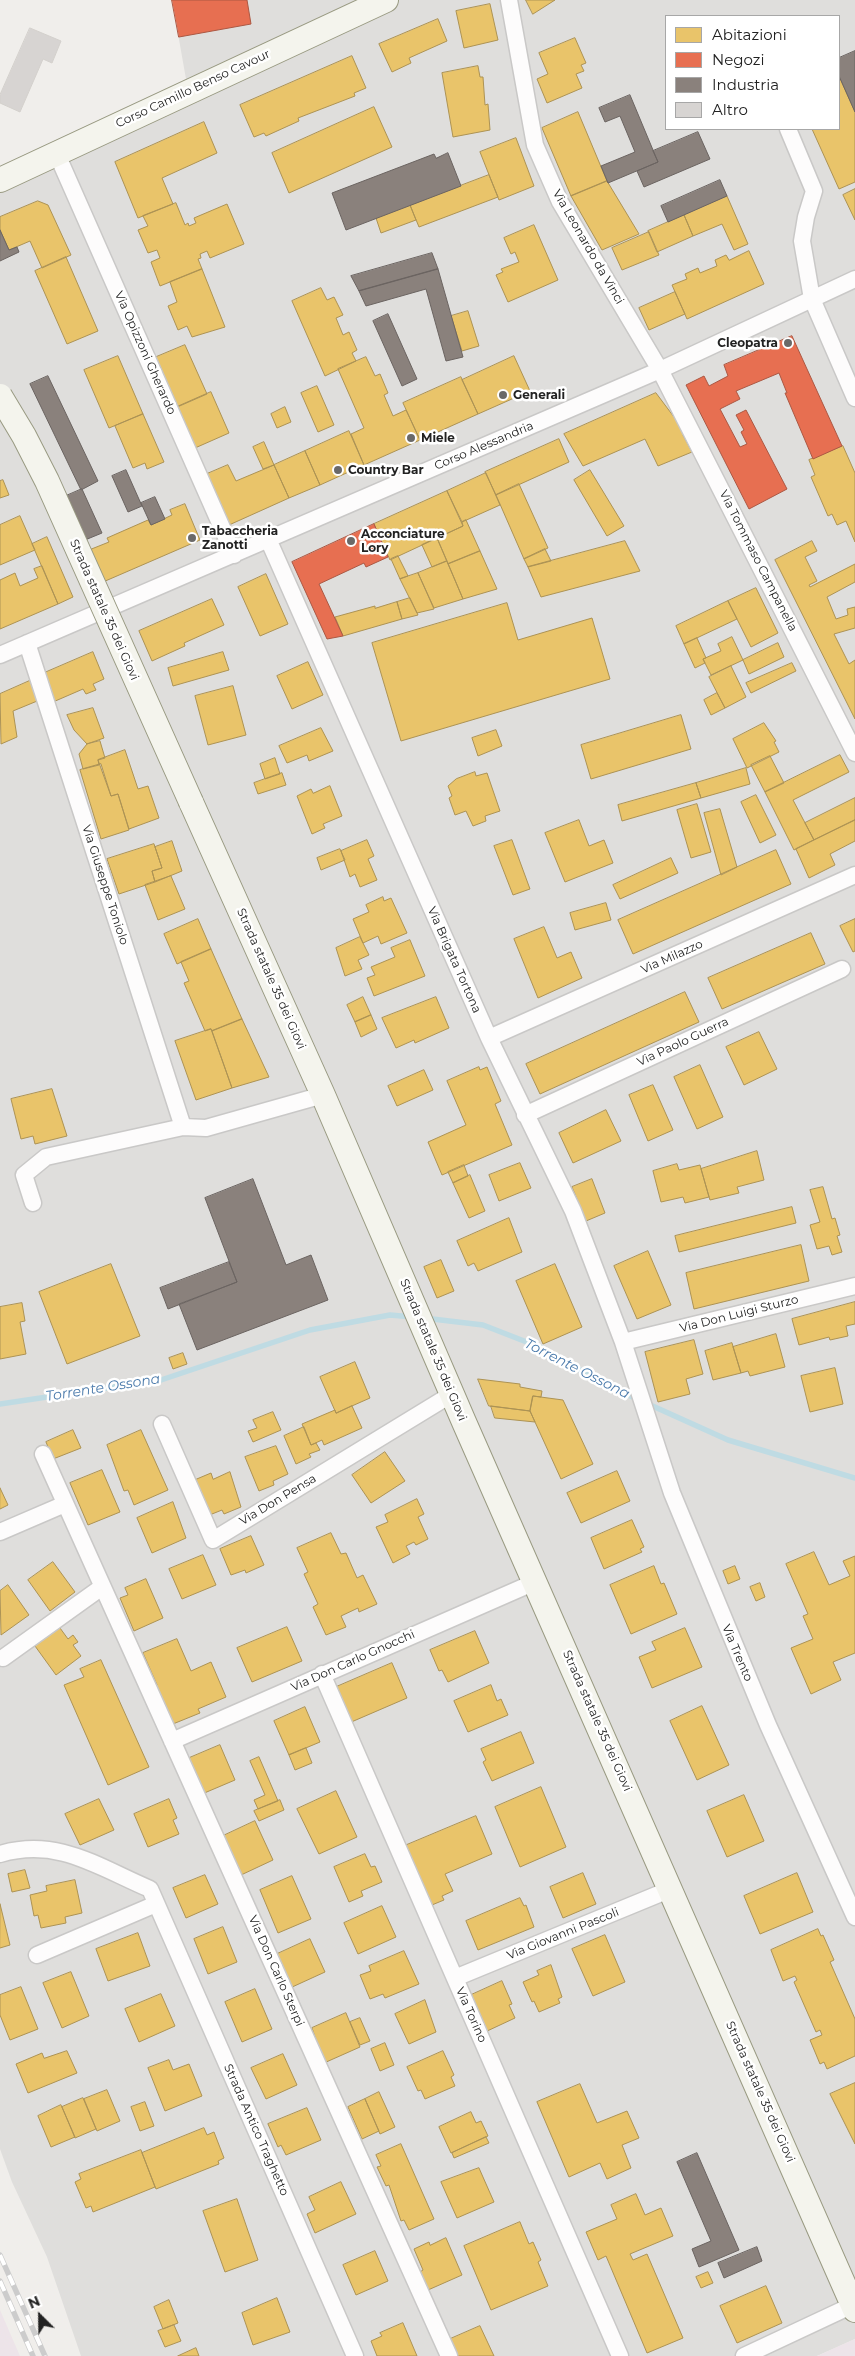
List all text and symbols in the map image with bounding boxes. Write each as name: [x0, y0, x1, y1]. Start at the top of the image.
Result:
legend: [665, 15, 840, 130]
text: Abitazioni: [712, 25, 787, 44]
street label: Corso Camillo Benso Cavour: [114, 47, 272, 131]
text: Negozi: [712, 50, 765, 69]
text: Industria: [712, 75, 779, 94]
text: Altro: [712, 100, 748, 119]
street label: Via Leonardo da Vinci: [549, 187, 627, 307]
street label: Via Opizzoni Gherardo: [111, 289, 179, 417]
place label: Cleopatra: [717, 336, 778, 350]
marker: Cleopatra: [782, 337, 794, 349]
place label: Generali: [513, 388, 565, 402]
marker: Generali: [497, 389, 509, 401]
street label: Corso Alessandria: [432, 419, 536, 473]
place label: Miele: [421, 431, 455, 445]
marker: Miele: [405, 432, 417, 444]
place label: Country Bar: [348, 463, 424, 477]
marker: Country Bar: [332, 464, 344, 476]
street label: Via Tommaso Campanella: [716, 488, 800, 634]
place label: Tabaccheria Zanotti: [202, 524, 278, 552]
place label: Acconciature Lory: [361, 527, 445, 555]
marker: Tabaccheria Zanotti: [186, 532, 198, 544]
marker: Acconciature Lory: [345, 535, 357, 547]
street label: Strada statale 35 dei Giovi: [66, 537, 142, 683]
street label: Via Giuseppe Toniolo: [79, 823, 131, 947]
street label: Via Brigata Tortona: [424, 905, 484, 1015]
street label: Strada statale 35 dei Giovi: [233, 906, 309, 1052]
street label: Via Milazzo: [639, 937, 705, 977]
street label: Via Paolo Guerra: [635, 1014, 731, 1070]
street label: Strada statale 35 dei Giovi: [397, 1277, 469, 1423]
street label: Via Don Luigi Sturzo: [678, 1292, 800, 1336]
water label: Torrente Ossona: [522, 1335, 632, 1403]
water label: Torrente Ossona: [45, 1371, 161, 1405]
street label: Via Don Pensa: [237, 1471, 319, 1529]
street label: Via Trento: [719, 1622, 755, 1684]
street label: Via Don Carlo Gnocchi: [289, 1627, 417, 1695]
street label: Strada statale 35 dei Giovi: [559, 1648, 635, 1794]
street label: Via Giovanni Pascoli: [505, 1905, 621, 1963]
street label: Via Don Carlo Sterpi: [245, 1913, 307, 2029]
street label: Via Torino: [452, 1985, 490, 2045]
street label: Strada statale 35 dei Giovi: [722, 2019, 798, 2165]
street label: Strada Antico Traghetto: [220, 2062, 292, 2198]
north arrow: [15, 2291, 65, 2341]
text: N: [25, 2292, 43, 2313]

